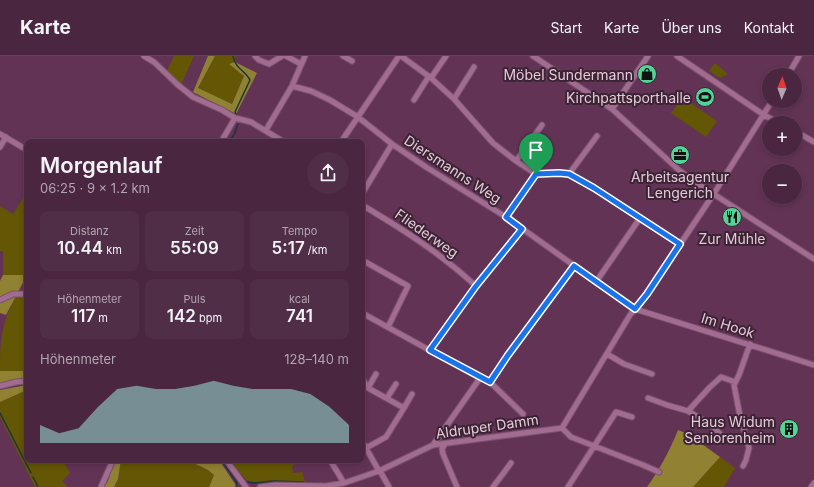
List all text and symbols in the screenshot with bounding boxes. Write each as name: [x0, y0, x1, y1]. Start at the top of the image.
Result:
text: Karte: [20, 16, 71, 39]
text: Start: [550, 19, 582, 36]
text: Karte: [604, 19, 639, 36]
text: Über uns: [661, 19, 722, 36]
text: Kontakt: [744, 19, 794, 36]
shop icon: Möbel Sundermann: [636, 63, 658, 85]
place label: Möbel Sundermann: [503, 66, 633, 83]
north arrow: [762, 68, 802, 108]
map controls: [762, 68, 802, 204]
sports icon: Kirchpattsporthalle: [694, 86, 716, 108]
place label: Kirchpattsporthalle: [566, 89, 691, 106]
button: +: [762, 116, 802, 156]
street label: Diersmanns Weg: [401, 131, 505, 207]
pin: [519, 133, 553, 174]
icon: arrive: [525, 139, 547, 161]
office icon: Arbeitsagentur Lengerich: [669, 144, 691, 166]
text: Morgenlauf: [40, 152, 163, 178]
button: share: [307, 152, 349, 194]
button: −: [762, 164, 802, 204]
place label: Arbeitsagentur Lengerich: [631, 168, 729, 201]
text: 06:25 · 9 × 1.2 km: [40, 180, 150, 196]
street label: Fliederweg: [392, 205, 462, 261]
restaurant icon: Zur Mühle: [721, 206, 743, 228]
text: Distanz: [70, 224, 109, 238]
text: Zeit: [185, 224, 204, 238]
text: Tempo: [282, 224, 317, 238]
place label: Zur Mühle: [698, 230, 766, 247]
text: 10.44: [57, 238, 103, 258]
text: 55:09: [170, 238, 219, 258]
text: 5:17: [272, 238, 305, 258]
text: km: [103, 243, 122, 257]
text: /km: [305, 243, 327, 257]
text: Höhenmeter: [57, 292, 122, 306]
text: Puls: [184, 292, 206, 306]
text: kcal: [289, 292, 310, 306]
text: 117: [71, 306, 95, 326]
text: 142: [167, 306, 196, 326]
text: 741: [286, 306, 313, 326]
street label: Im Hook: [699, 309, 757, 341]
text: m: [95, 311, 108, 325]
text: bpm: [196, 311, 222, 325]
text: Höhenmeter: [40, 351, 116, 367]
text: 128–140 m: [284, 351, 349, 367]
street label: Aldruper Damm: [435, 410, 539, 442]
place label: Haus Widum Seniorenheim: [684, 413, 775, 446]
building icon: Haus Widum Seniorenheim: [778, 418, 800, 440]

